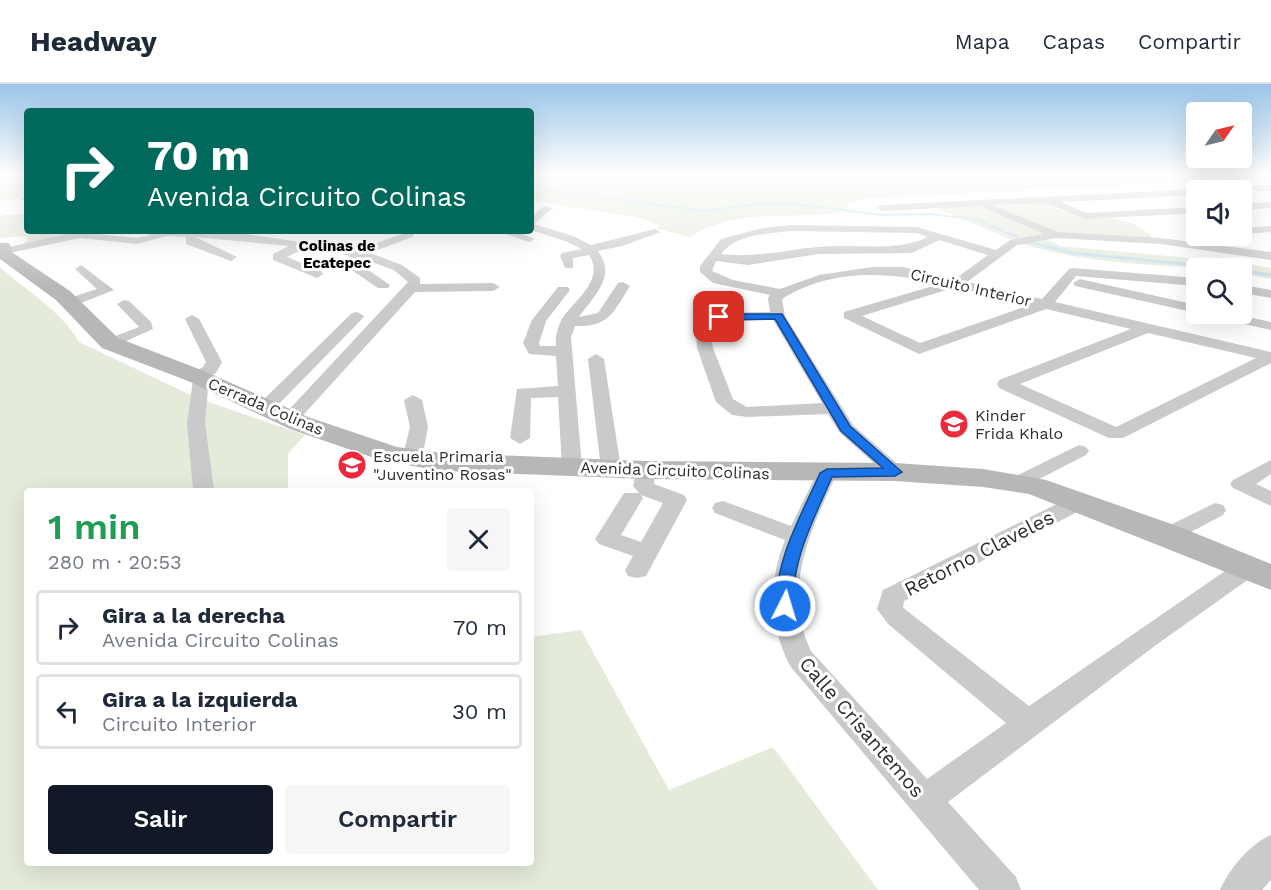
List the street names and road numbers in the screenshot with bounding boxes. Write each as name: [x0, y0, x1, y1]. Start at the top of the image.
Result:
street label: Circuito Interior: [909, 264, 1034, 311]
street label: Cerrada Colinas: [205, 374, 326, 439]
street label: Avenida Circuito Colinas: [580, 458, 770, 483]
street label: Retorno Claveles: [900, 505, 1058, 601]
street label: Calle Crisantemos: [794, 652, 930, 802]

